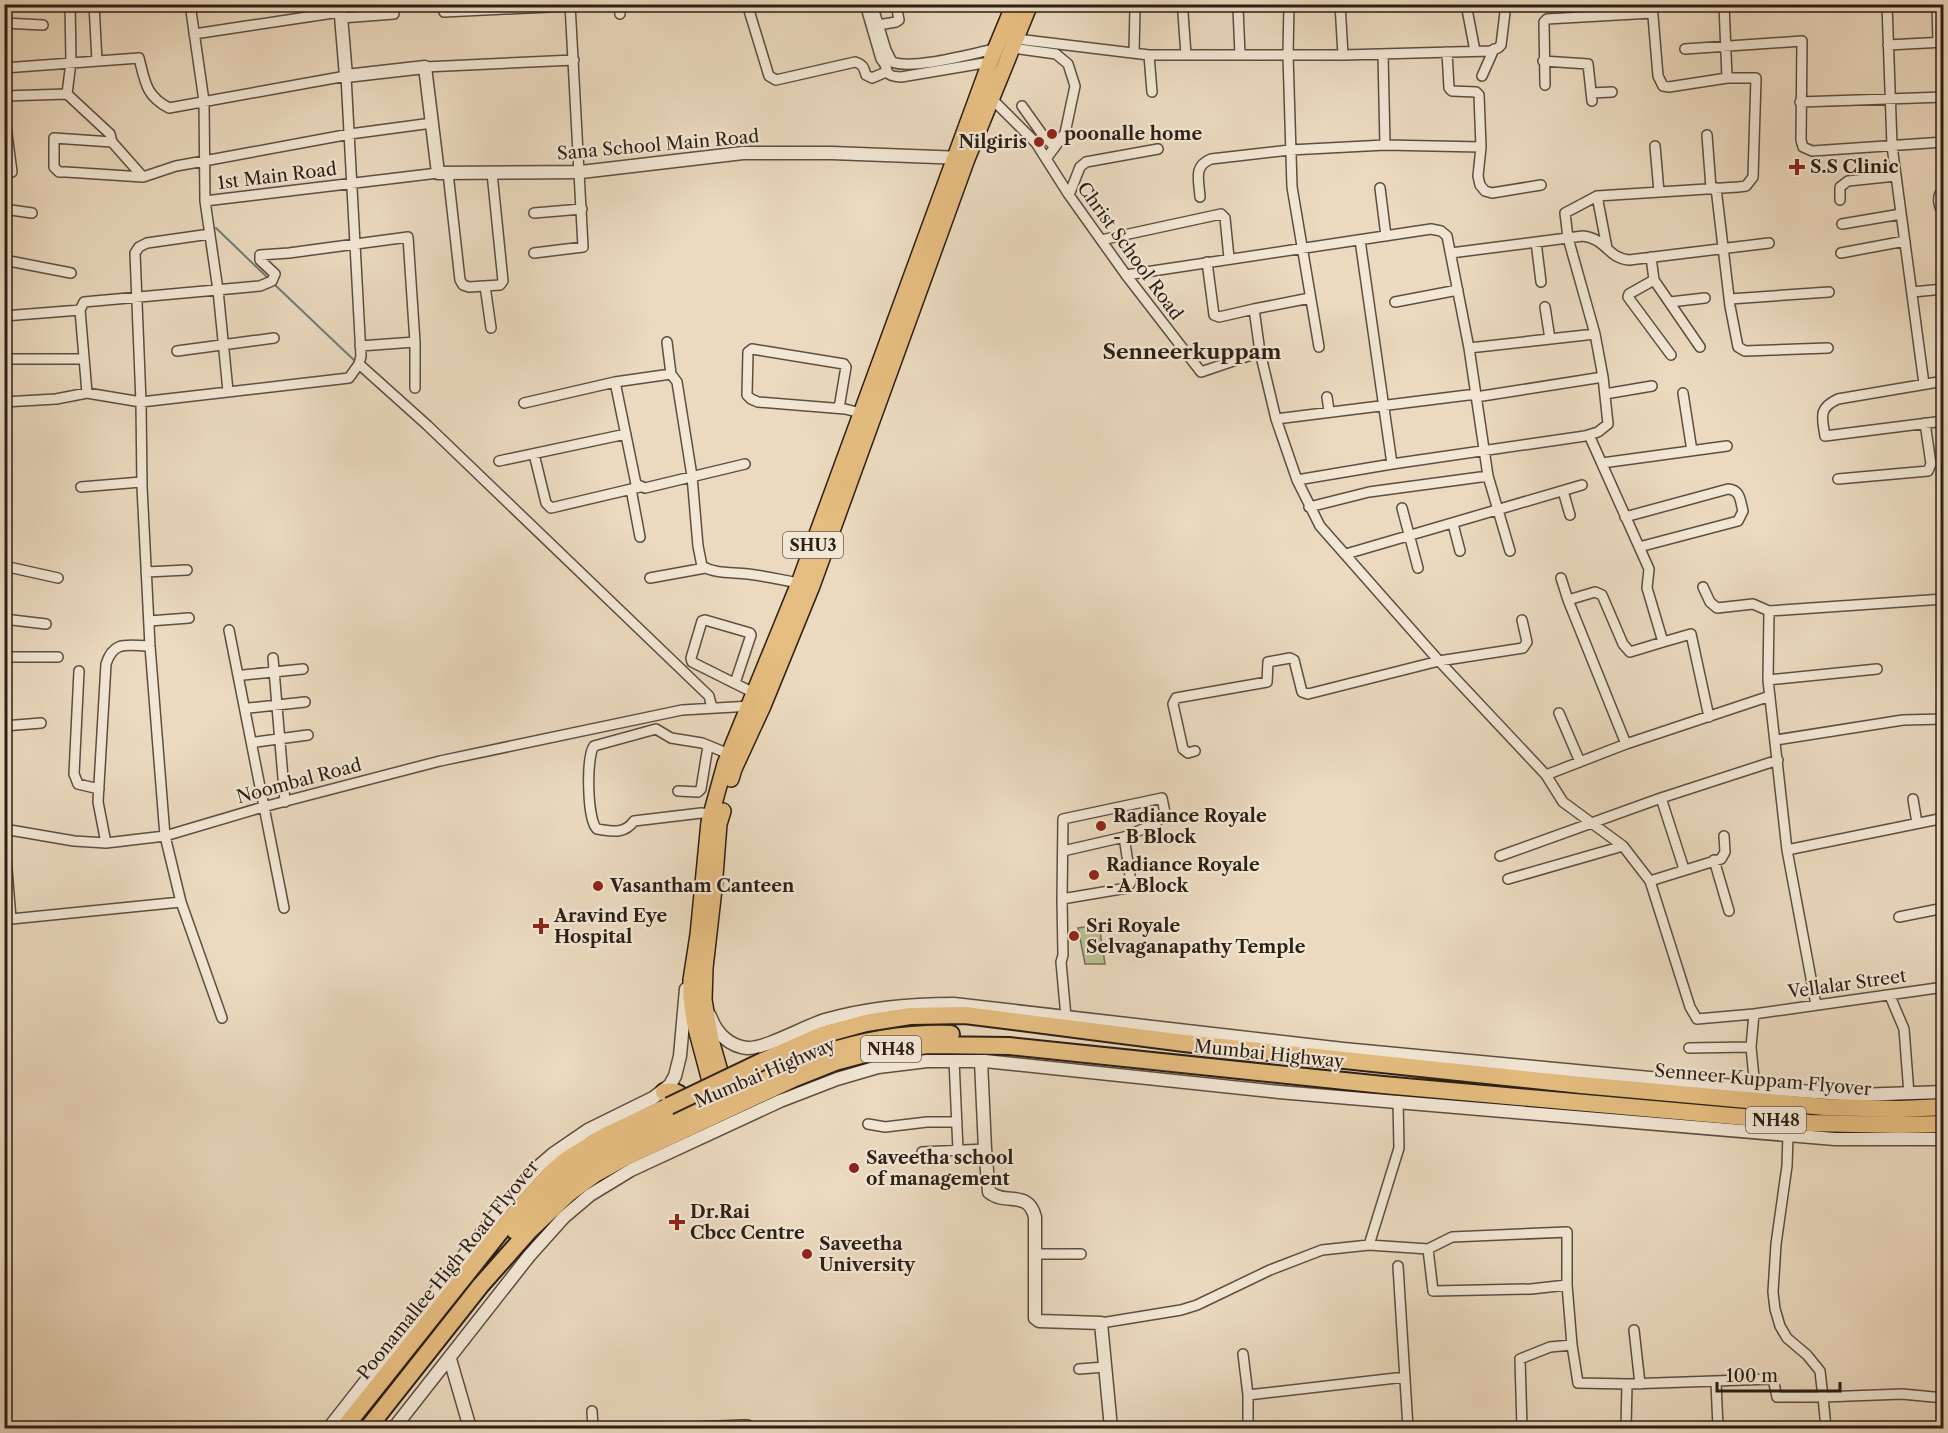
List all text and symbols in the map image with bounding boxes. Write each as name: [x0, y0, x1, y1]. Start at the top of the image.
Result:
place label: poonalle home: [1064, 123, 1202, 145]
street label: Sana School Main Road: [556, 125, 760, 165]
marker: poonalle home: [1045, 127, 1059, 141]
place label: Nilgiris: [958, 131, 1027, 153]
marker: Nilgiris: [1032, 135, 1046, 149]
place label: S.S Clinic: [1810, 156, 1899, 178]
street label: 1st Main Road: [216, 158, 338, 194]
marker: S.S Clinic: [1788, 158, 1806, 176]
street label: Christ School Road: [1073, 178, 1188, 324]
district label: Senneerkuppam: [1102, 339, 1282, 364]
road number: SHU3: [783, 532, 843, 558]
street label: Noombal Road: [234, 754, 364, 808]
place label: Radiance Royale - B Block: [1113, 805, 1267, 848]
marker: Radiance Royale - B Block: [1094, 819, 1108, 833]
place label: Radiance Royale - A Block: [1106, 854, 1260, 897]
marker: Radiance Royale - A Block: [1087, 868, 1101, 882]
place label: Vasantham Canteen: [609, 875, 795, 897]
marker: Vasantham Canteen: [591, 879, 605, 893]
place label: Aravind Eye Hospital: [553, 905, 668, 948]
place label: Sri Royale Selvaganapathy Temple: [1086, 915, 1306, 958]
marker: Aravind Eye Hospital: [532, 917, 550, 935]
marker: Sri Royale Selvaganapathy Temple: [1067, 929, 1081, 943]
street label: Vellalar Street: [1785, 965, 1908, 1003]
street label: Mumbai Highway: [691, 1033, 840, 1113]
street label: Mumbai Highway: [1193, 1035, 1346, 1073]
road number: NH48: [861, 1036, 921, 1062]
street label: Senneer Kuppam Flyover: [1654, 1060, 1873, 1100]
road number: NH48: [1746, 1107, 1806, 1133]
place label: Saveetha school of management: [866, 1147, 1014, 1190]
street label: Poonamallee High Road Flyover: [353, 1156, 544, 1384]
marker: Saveetha school of management: [847, 1161, 861, 1175]
place label: Dr.Rai Cbcc Centre: [690, 1201, 805, 1244]
marker: Dr.Rai Cbcc Centre: [668, 1213, 686, 1231]
place label: Saveetha University: [819, 1233, 916, 1276]
marker: Saveetha University: [800, 1247, 814, 1261]
scale bar: [1717, 1355, 1840, 1393]
text: 100 m: [1726, 1365, 1778, 1387]

